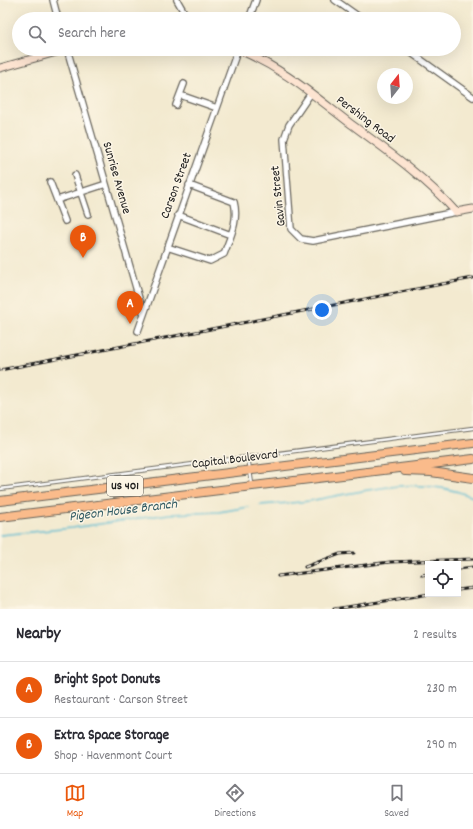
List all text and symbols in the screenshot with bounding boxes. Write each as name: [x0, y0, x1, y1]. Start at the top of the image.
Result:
search box: [12, 12, 461, 56]
icon: search: [26, 23, 48, 45]
text: Search here: [58, 23, 126, 45]
north arrow: [377, 68, 413, 104]
street label: Pershing Road: [332, 92, 398, 148]
street label: Sunrise Avenue: [97, 140, 135, 217]
street label: Carson Street: [156, 150, 198, 222]
street label: Gavin Street: [266, 164, 292, 227]
pin: B: [70, 225, 96, 258]
pin: A: [117, 291, 143, 324]
your location: [312, 300, 332, 320]
street label: Capital Boulevard: [191, 445, 279, 475]
road number: US 401: [107, 476, 143, 496]
water label: Pigeon House Branch: [68, 494, 179, 528]
map controls: [425, 561, 461, 597]
button: locate: [425, 561, 461, 597]
text: Nearby: [16, 623, 60, 647]
text: 2 results: [413, 626, 457, 645]
text: Bright Spot Donuts: [54, 669, 161, 691]
text: A: [25, 680, 33, 699]
text: 230 m: [427, 680, 457, 699]
text: Restaurant · Carson Street: [54, 691, 188, 710]
text: Extra Space Storage: [54, 725, 169, 747]
text: B: [26, 736, 32, 755]
text: 290 m: [426, 736, 457, 755]
text: Shop · Havenmont Court: [54, 747, 172, 766]
tab: Map: [64, 782, 86, 822]
tab: Directions: [214, 782, 256, 822]
tab: Saved: [384, 782, 409, 822]

